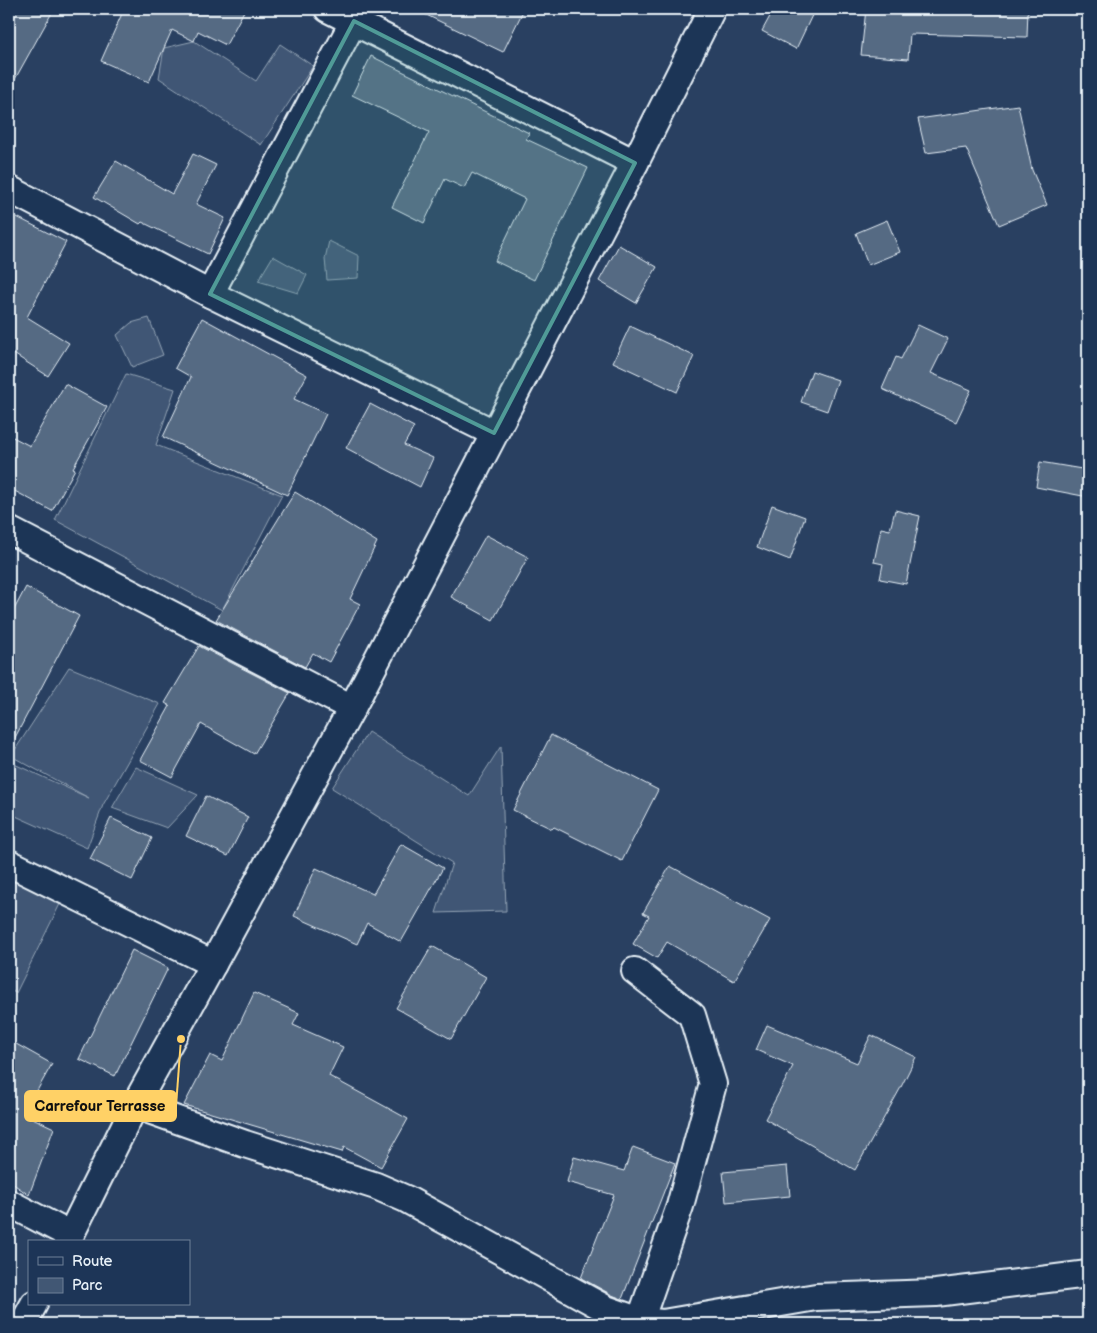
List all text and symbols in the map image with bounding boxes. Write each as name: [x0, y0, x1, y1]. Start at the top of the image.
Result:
callout: Carrefour Terrasse: [25, 1091, 176, 1121]
text: Carrefour Terrasse: [35, 1097, 166, 1116]
legend: [28, 1240, 190, 1306]
text: Route: [72, 1252, 113, 1271]
text: Parc: [72, 1276, 102, 1295]

